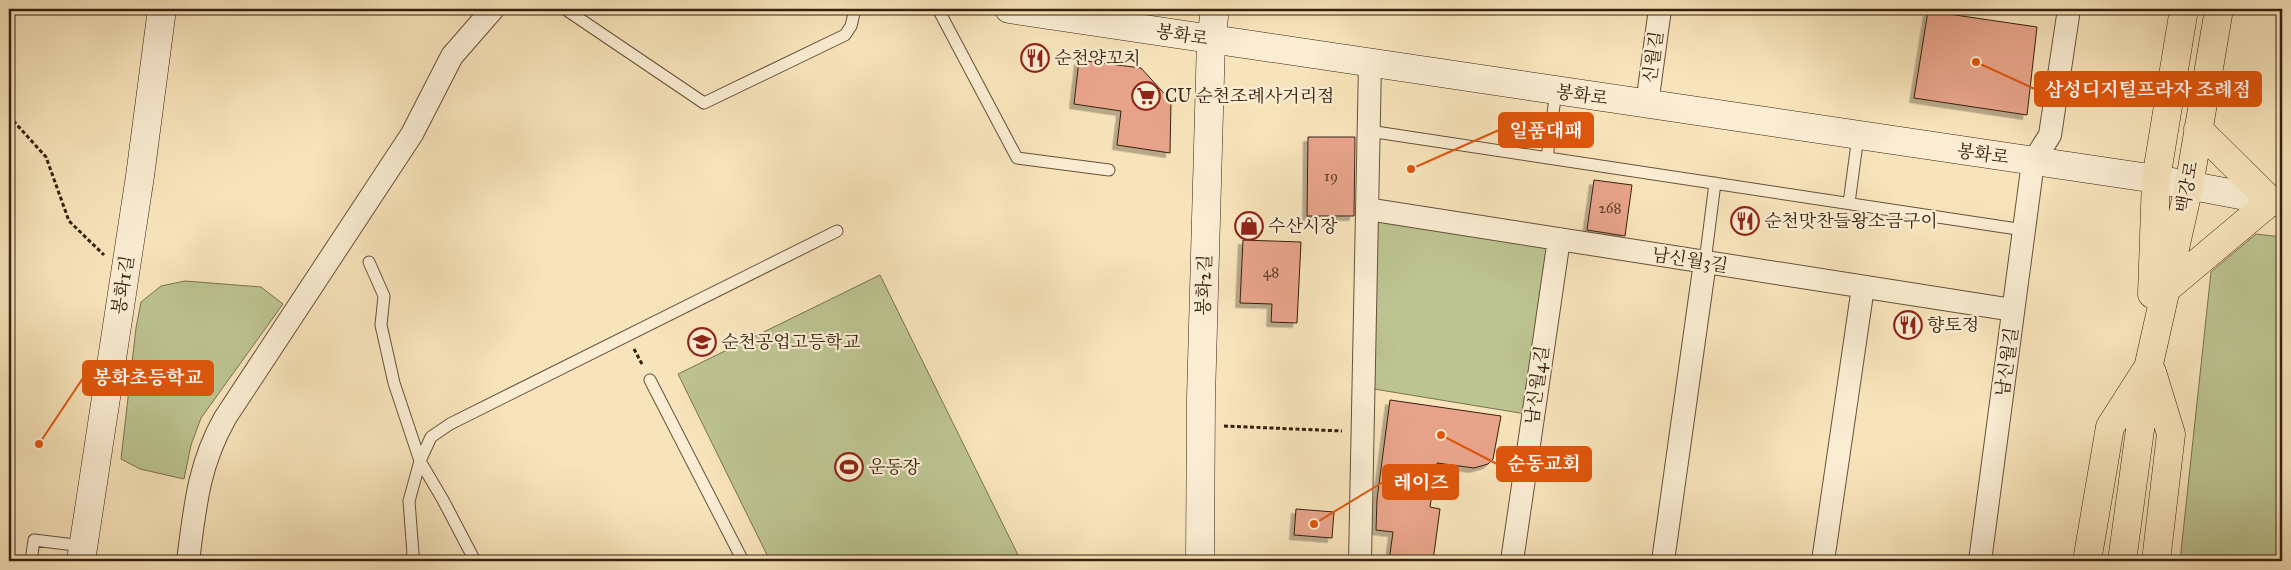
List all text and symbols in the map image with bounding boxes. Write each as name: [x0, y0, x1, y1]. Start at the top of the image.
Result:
street label: 봉화로: [1155, 20, 1209, 50]
street label: 신월길: [1638, 30, 1668, 84]
restaurant icon: 순천양꼬치: [1020, 43, 1050, 73]
place label: 순천양꼬치: [1054, 47, 1141, 69]
callout: 삼성디지털프라자 조례점: [2035, 72, 2261, 106]
text: 삼성디지털프라자 조례점: [2045, 78, 2251, 101]
street label: 봉화로: [1555, 80, 1609, 110]
supermarket icon: CU 순천조례사거리점: [1131, 81, 1161, 111]
place label: CU 순천조례사거리점: [1165, 85, 1334, 107]
callout: 일품대패: [1499, 113, 1593, 147]
text: 일품대패: [1509, 119, 1583, 142]
street label: 봉화로: [1956, 139, 2010, 169]
street label: 백강로: [2171, 159, 2203, 215]
house number: 19: [1324, 167, 1338, 185]
house number: 268: [1598, 199, 1622, 217]
restaurant icon: 순천맛찬들왕소금구이: [1730, 206, 1760, 236]
place label: 순천맛찬들왕소금구이: [1764, 210, 1938, 232]
shop icon: 수산시장: [1234, 211, 1264, 241]
place label: 수산시장: [1268, 215, 1338, 237]
street label: 남신월3길: [1650, 243, 1730, 277]
street label: 봉화1길: [107, 254, 139, 316]
street label: 봉화2길: [1192, 254, 1216, 316]
house number: 48: [1263, 263, 1279, 281]
restaurant icon: 향토정: [1893, 310, 1923, 340]
place label: 향토정: [1927, 314, 1979, 336]
street label: 남신월길: [1991, 326, 2023, 398]
school or university icon: 순천공업고등학교: [687, 327, 717, 357]
place label: 순천공업고등학교: [721, 331, 861, 353]
street label: 남신월4길: [1521, 344, 1553, 426]
callout: 봉화초등학교: [83, 361, 213, 395]
text: 봉화초등학교: [93, 366, 203, 389]
callout: 순동교회: [1497, 447, 1591, 481]
sports icon: 운동장: [834, 452, 864, 482]
text: 순동교회: [1507, 452, 1581, 475]
place label: 운동장: [868, 456, 921, 478]
callout: 레이즈: [1383, 465, 1458, 499]
text: 레이즈: [1393, 471, 1449, 494]

